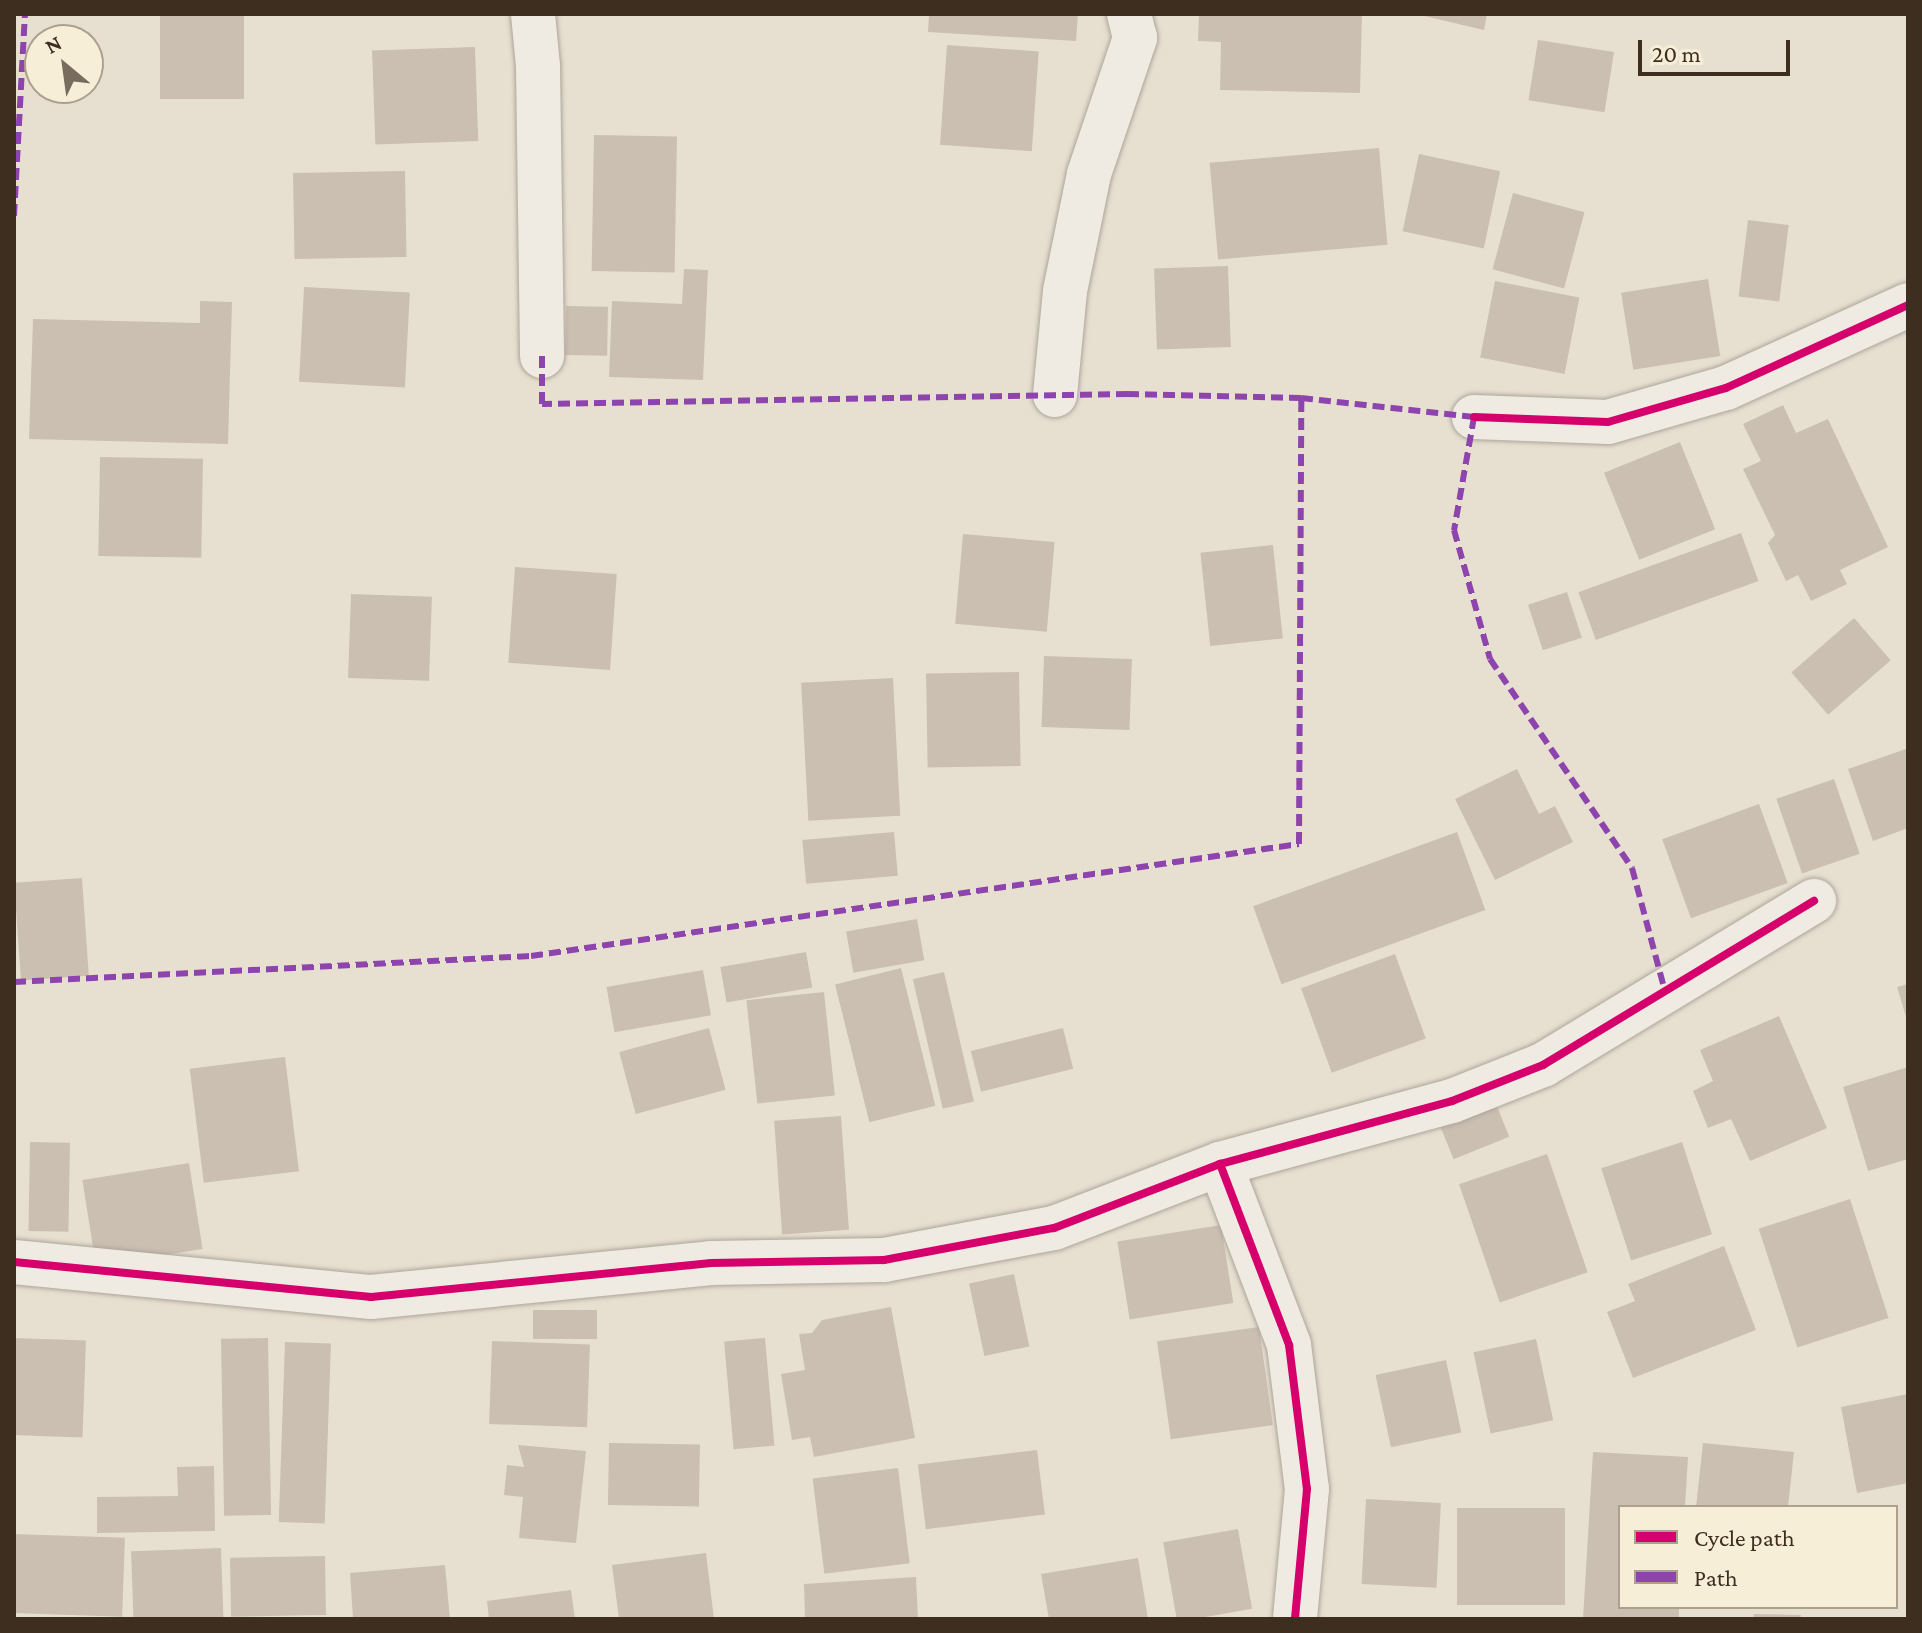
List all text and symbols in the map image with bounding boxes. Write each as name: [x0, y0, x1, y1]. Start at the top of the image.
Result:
north arrow: [24, 24, 104, 104]
scale bar: [1642, 24, 1794, 74]
text: N: [40, 30, 66, 59]
text: 20 m: [1652, 40, 1701, 67]
legend: [1618, 1505, 1898, 1609]
text: Cycle path: [1694, 1524, 1795, 1551]
text: Path: [1694, 1564, 1738, 1591]

